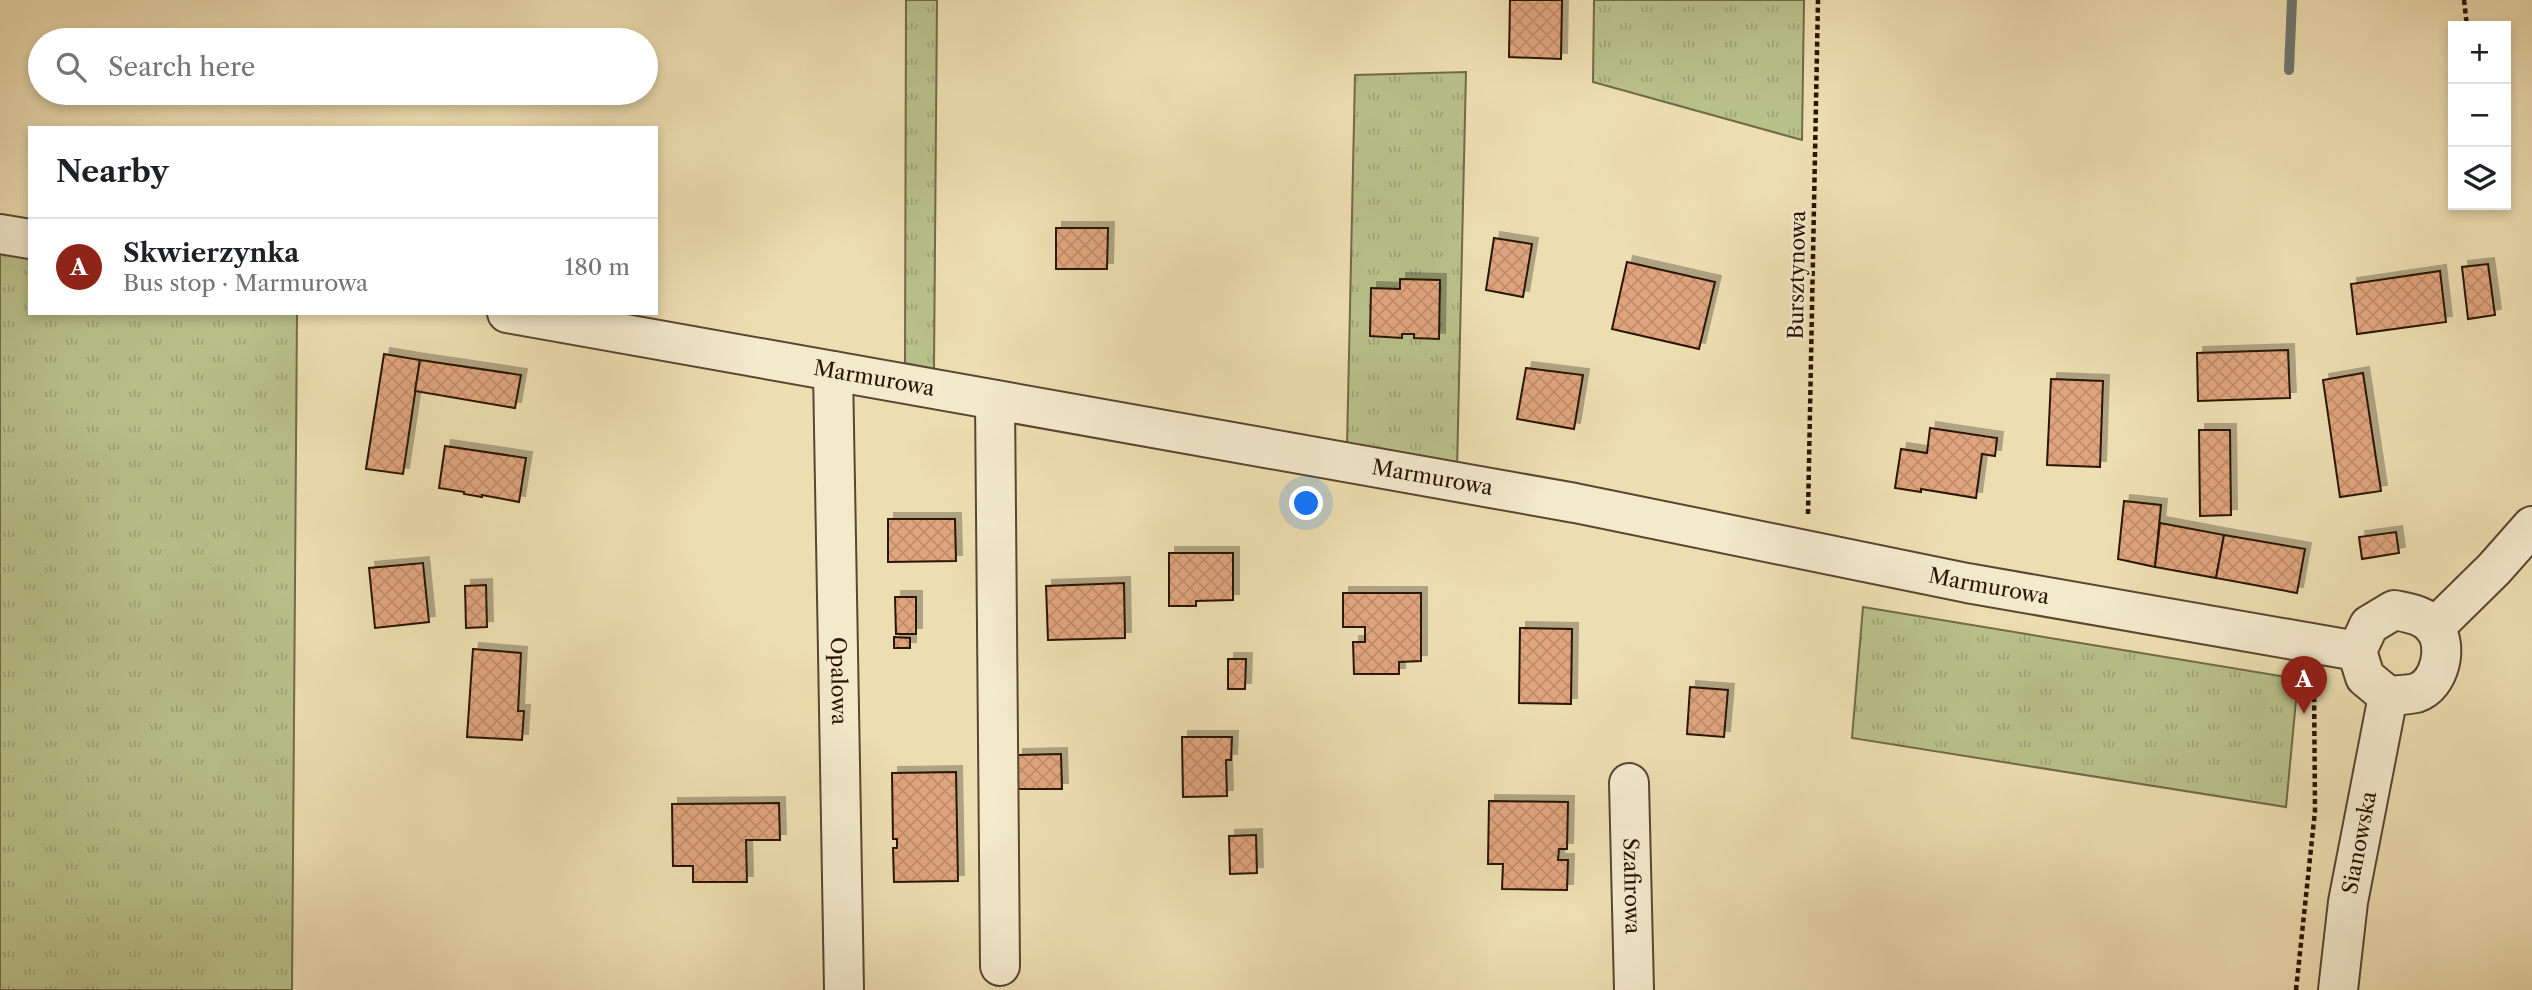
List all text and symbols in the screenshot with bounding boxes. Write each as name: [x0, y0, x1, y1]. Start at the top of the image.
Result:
map controls: [2448, 21, 2511, 210]
button: +: [2448, 21, 2511, 84]
search box: [28, 28, 658, 105]
icon: search: [52, 48, 90, 86]
text: Search here: [108, 51, 255, 83]
button: −: [2448, 84, 2511, 147]
button: layers: [2448, 147, 2511, 210]
text: Nearby: [56, 153, 169, 190]
street label: Bursztynowa: [1783, 209, 1810, 340]
text: Skwierzynka: [123, 237, 299, 269]
text: A: [70, 253, 88, 281]
text: 180 m: [565, 253, 630, 281]
text: Bus stop · Marmurowa: [123, 269, 368, 297]
street label: Marmurowa: [812, 355, 938, 401]
street label: Marmurowa: [1370, 454, 1496, 500]
your location: [1289, 486, 1323, 520]
street label: Marmurowa: [1926, 562, 2052, 609]
street label: Opalowa: [826, 637, 852, 726]
pin: A: [2281, 656, 2327, 714]
street label: Sianowska: [2337, 788, 2381, 896]
street label: Szafirowa: [1618, 837, 1646, 935]

